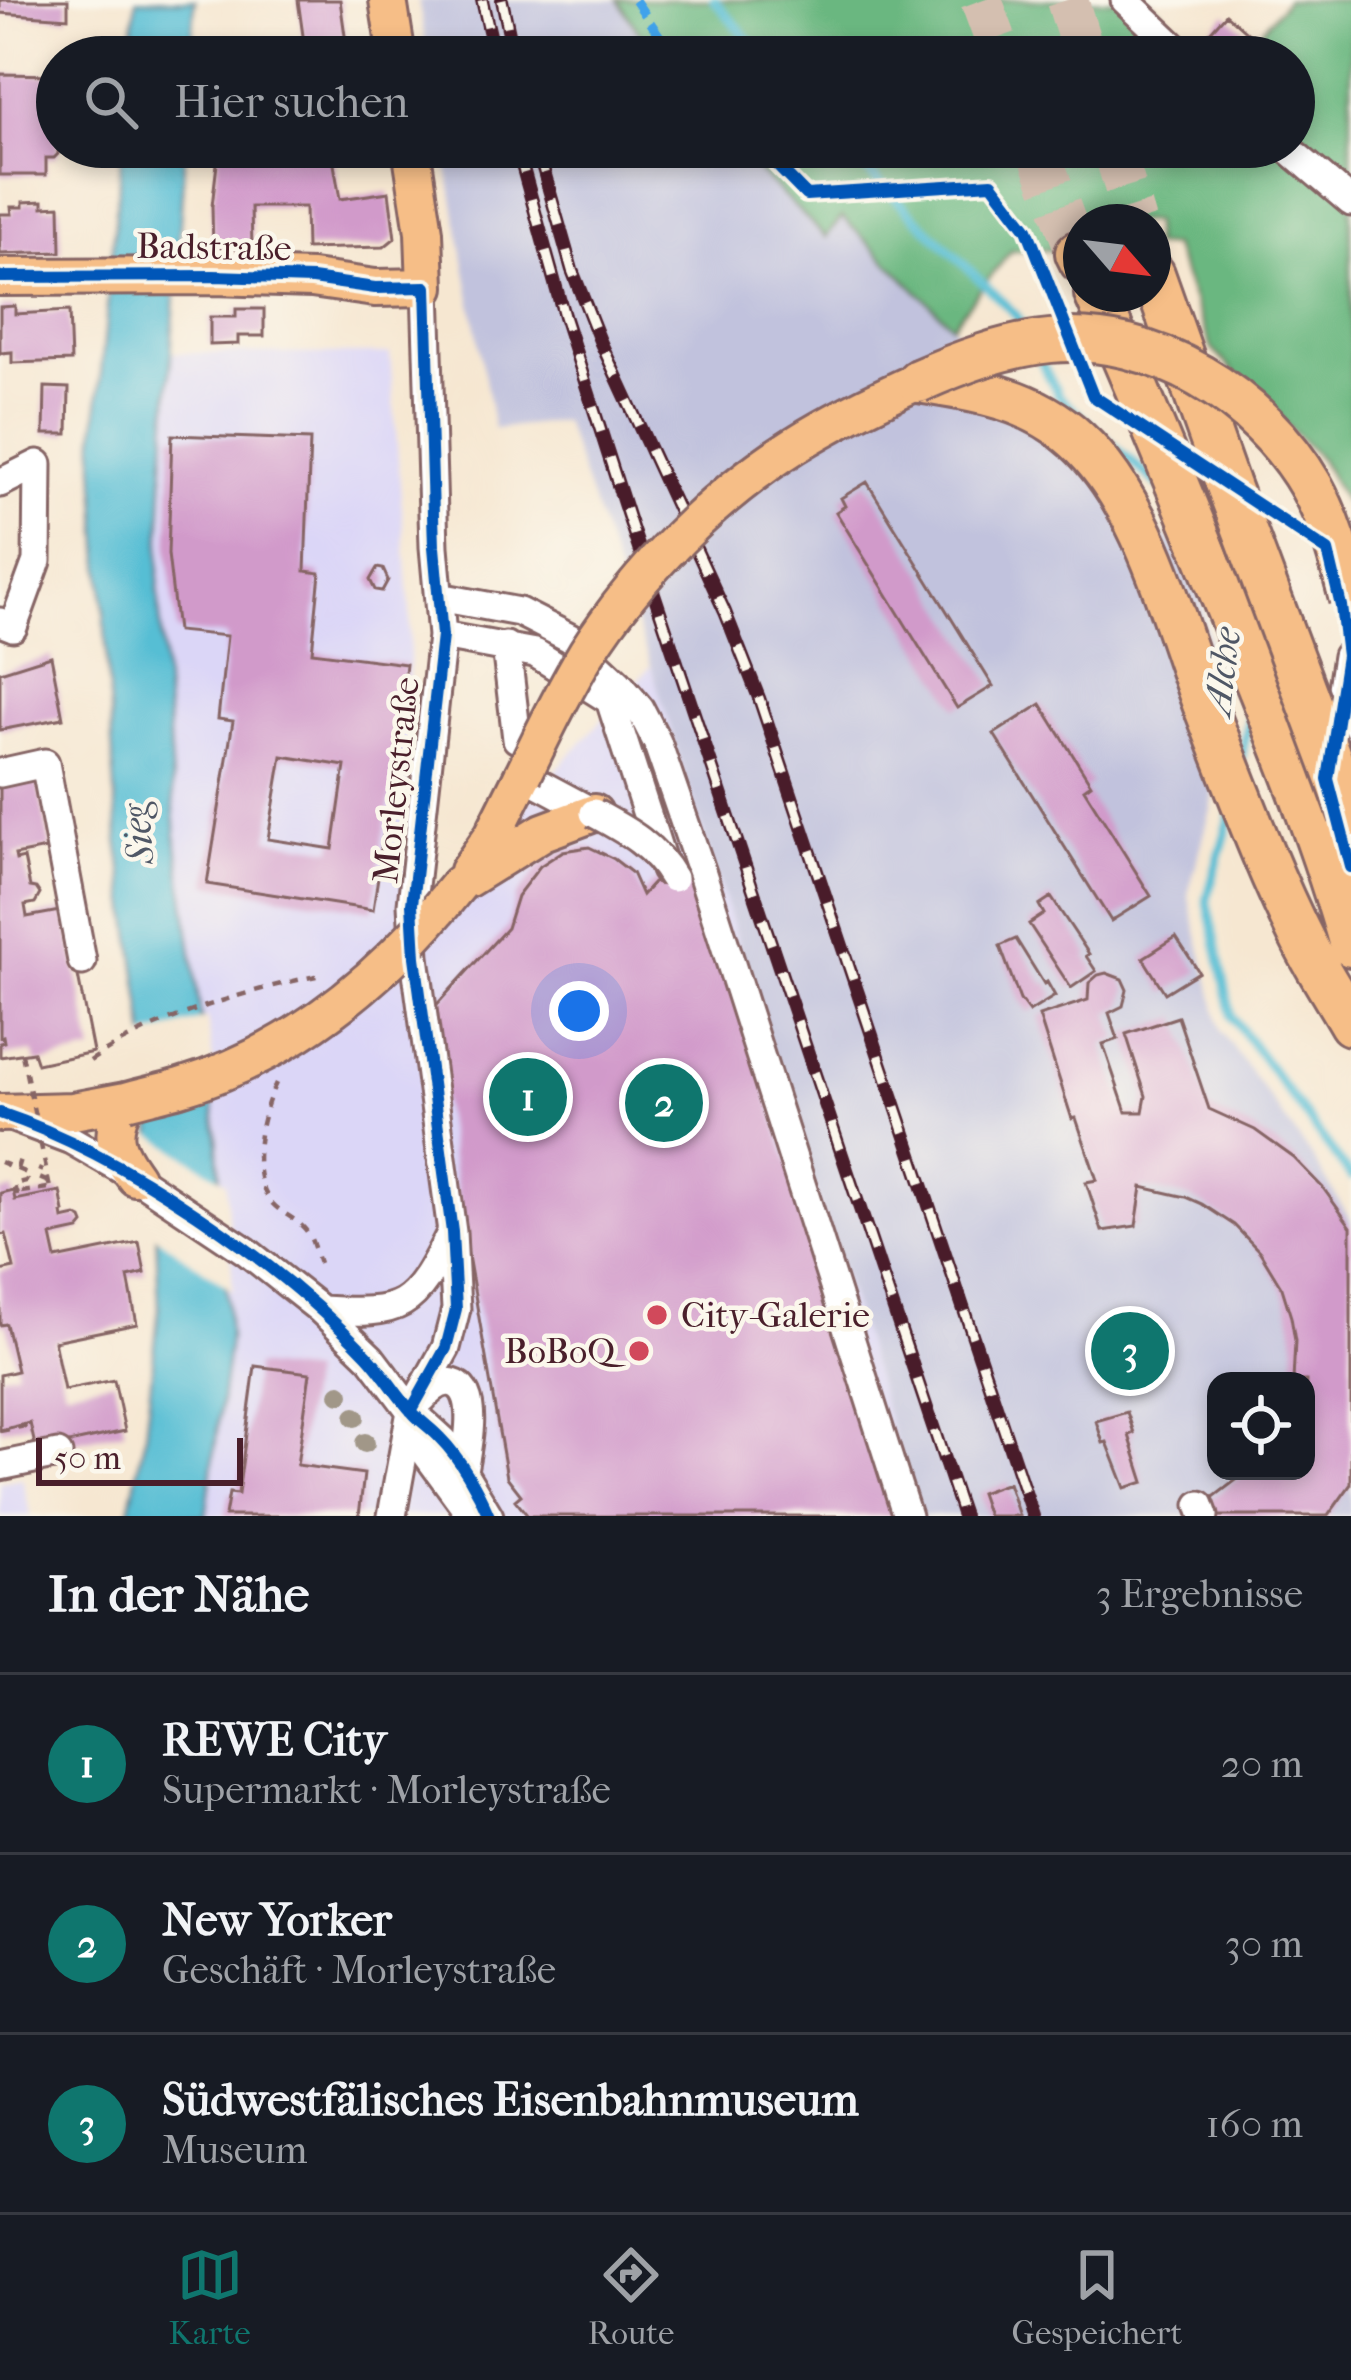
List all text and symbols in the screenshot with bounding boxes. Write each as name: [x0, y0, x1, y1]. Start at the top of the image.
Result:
search box: [36, 36, 1315, 168]
icon: search: [78, 69, 144, 135]
text: Hier suchen: [174, 76, 409, 129]
north arrow: [1063, 204, 1171, 312]
street label: Badstraße: [136, 225, 292, 269]
water label: Alche: [1193, 624, 1250, 722]
street label: Morleystraße: [364, 675, 428, 885]
water label: Sieg: [112, 800, 164, 868]
your location: [549, 981, 609, 1041]
pin: 1: [489, 1052, 567, 1142]
pin: 2: [625, 1058, 703, 1148]
place label: City-Galerie: [681, 1294, 870, 1336]
marker: City-Galerie: [644, 1302, 670, 1328]
pin: 3: [1091, 1306, 1169, 1396]
place label: BoBoQ: [504, 1330, 626, 1372]
marker: BoBoQ: [626, 1338, 652, 1364]
map controls: [1207, 1372, 1315, 1480]
button: locate: [1207, 1372, 1315, 1480]
scale bar: [36, 1432, 243, 1485]
text: 50 m: [54, 1439, 121, 1478]
text: In der Nähe: [48, 1564, 309, 1624]
text: 3 Ergebnisse: [1096, 1571, 1303, 1617]
text: REWE City: [162, 1714, 386, 1767]
text: 1: [80, 1741, 94, 1787]
text: 20 m: [1221, 1741, 1303, 1787]
text: Supermarkt · Morleystraße: [162, 1767, 611, 1813]
text: New Yorker: [162, 1894, 392, 1947]
text: 2: [77, 1921, 97, 1967]
text: 30 m: [1225, 1921, 1303, 1967]
text: Geschäft · Morleystraße: [162, 1947, 556, 1993]
text: Südwestfälisches Eisenbahnmuseum: [162, 2074, 859, 2127]
text: 3: [79, 2101, 95, 2147]
text: 160 m: [1206, 2101, 1303, 2147]
text: Museum: [162, 2127, 307, 2173]
tab: Karte: [169, 2242, 251, 2353]
tab: Route: [588, 2242, 674, 2353]
tab: Gespeichert: [1012, 2242, 1182, 2353]

